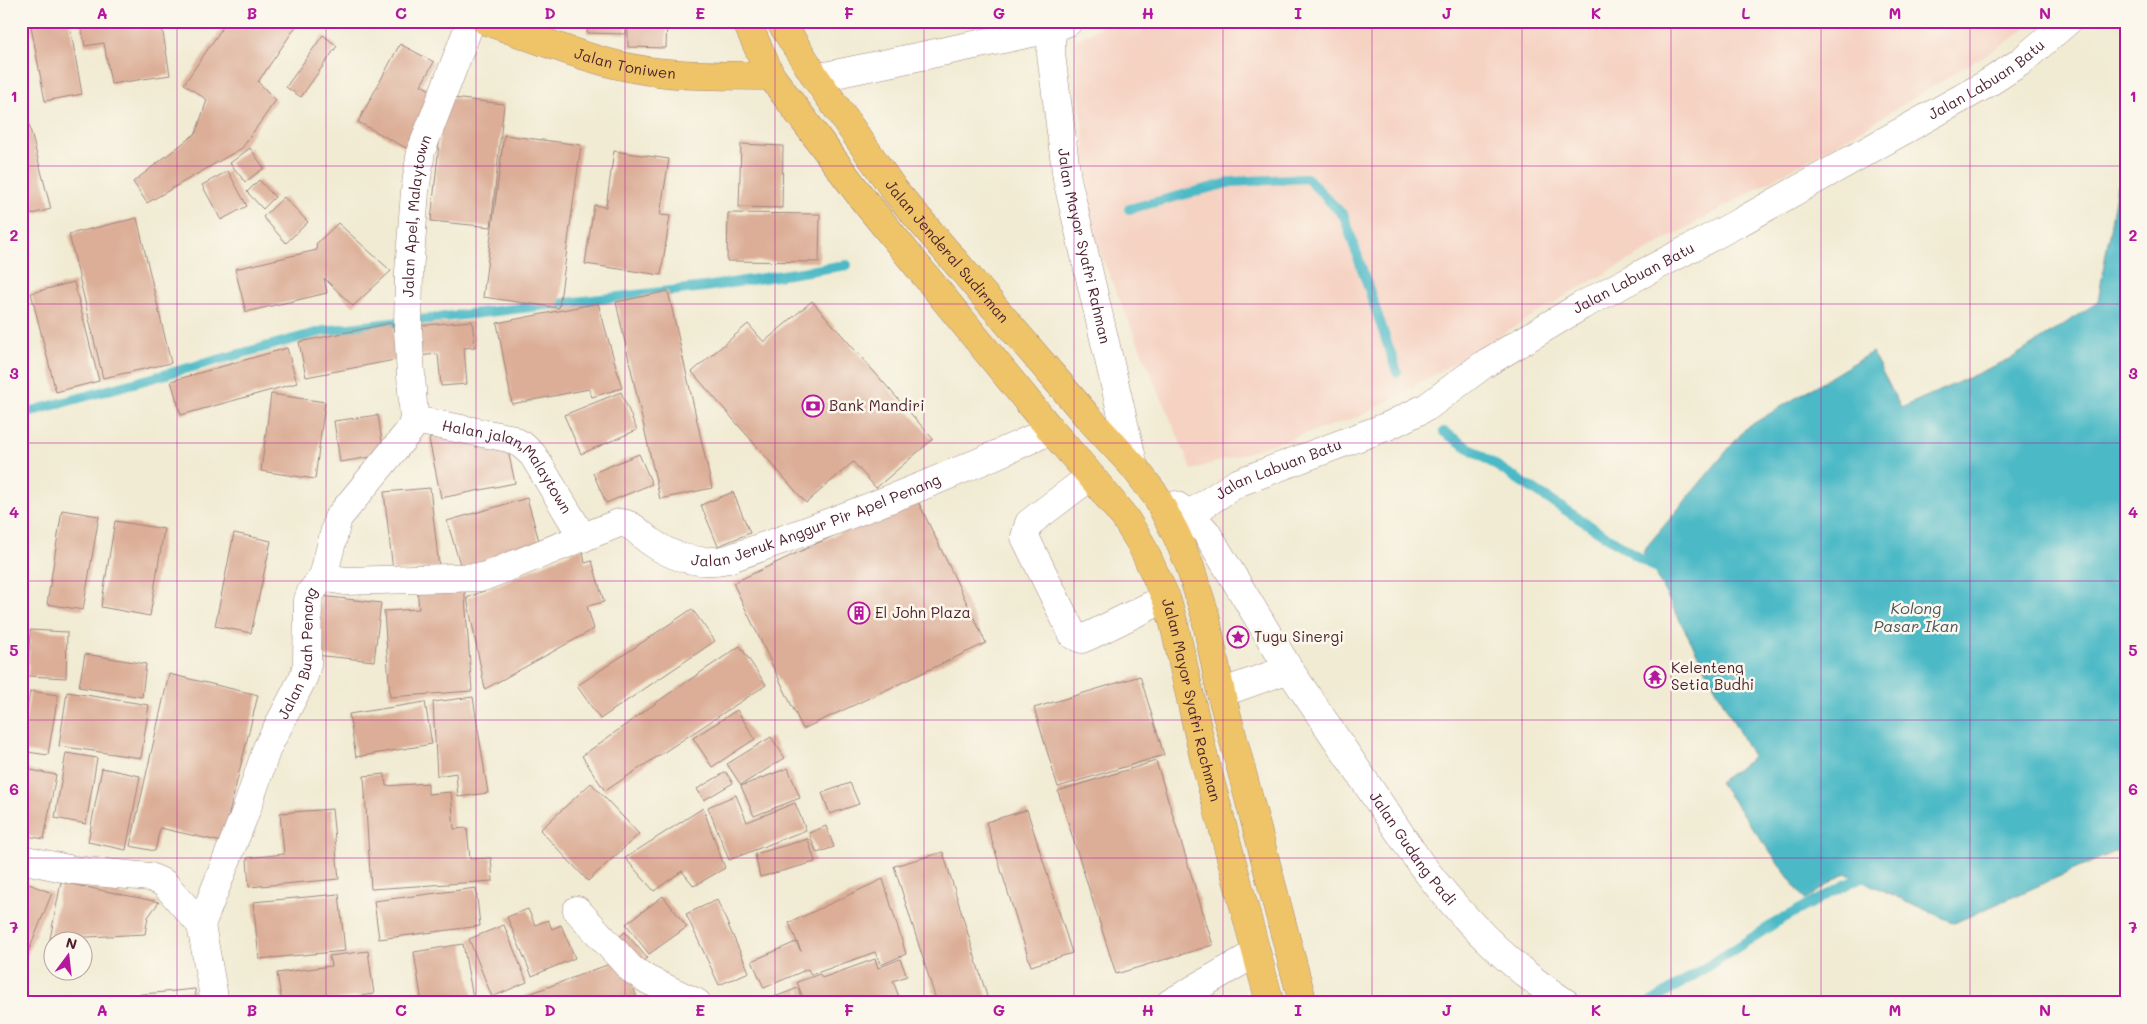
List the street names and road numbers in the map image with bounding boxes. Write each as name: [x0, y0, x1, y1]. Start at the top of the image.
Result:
street label: Jalan Labuan Batu: [1924, 35, 2048, 124]
street label: Jalan Toniwen: [572, 42, 677, 83]
street label: Jalan Apel, Malaytown: [398, 132, 435, 298]
street label: Jalan Mayor Syafri Rahman: [1054, 147, 1116, 346]
street label: Jalan Jenderal Sudirman: [881, 175, 1014, 327]
street label: Jalan Labuan Batu: [1569, 237, 1697, 318]
street label: Halan jalan,Malaytown: [441, 415, 577, 517]
street label: Jalan Labuan Batu: [1211, 433, 1344, 504]
street label: Jalan Jeruk Anggur Pir Apel Penang: [690, 469, 943, 570]
street label: Jalan Buah Penang: [272, 581, 321, 722]
street label: Jalan Mayor Syafri Rachman: [1158, 596, 1226, 804]
street label: Jalan Gudang Padi: [1365, 787, 1461, 910]

